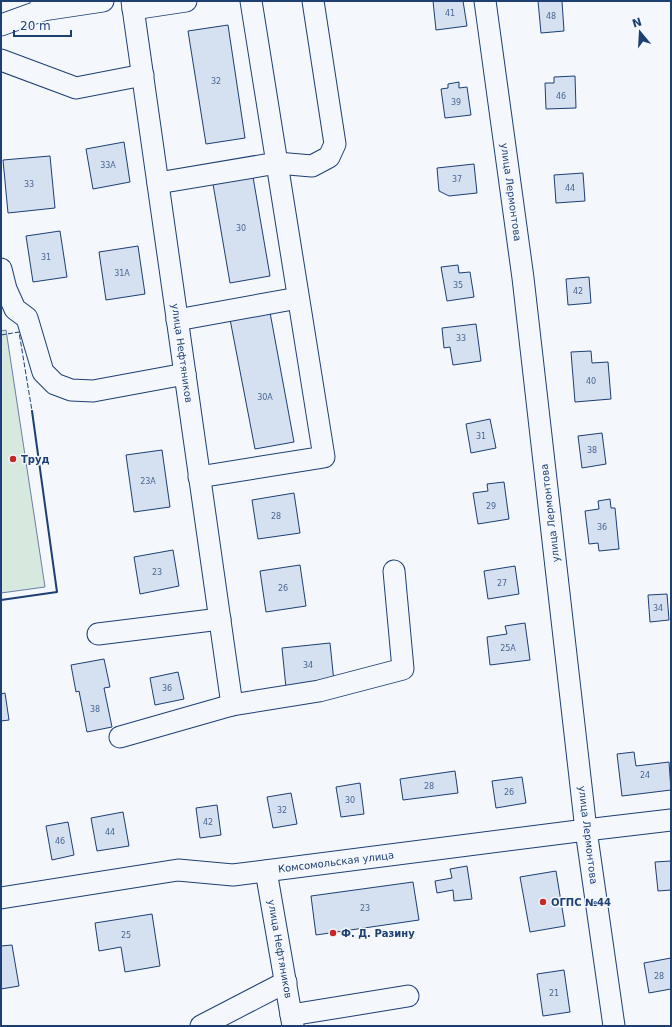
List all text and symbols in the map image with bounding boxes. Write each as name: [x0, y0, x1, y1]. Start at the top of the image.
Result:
house number: 41: [445, 9, 455, 18]
scale bar: [14, 12, 71, 38]
house number: 48: [546, 12, 556, 21]
north arrow: [620, 12, 660, 52]
text: N: [631, 15, 643, 31]
text: 20 m: [20, 19, 51, 33]
house number: 32: [211, 77, 221, 86]
house number: 46: [556, 92, 566, 101]
house number: 39: [451, 98, 461, 107]
street label: улица Лермонтова: [499, 142, 523, 242]
house number: 33А: [100, 161, 116, 170]
house number: 37: [452, 175, 462, 184]
house number: 33: [24, 180, 34, 189]
house number: 44: [565, 184, 575, 193]
house number: 30: [236, 224, 246, 233]
house number: 31: [41, 253, 51, 262]
house number: 31А: [114, 269, 130, 278]
house number: 35: [453, 281, 463, 290]
house number: 42: [573, 287, 583, 296]
street label: улица Нефтяников: [170, 303, 194, 403]
house number: 33: [456, 334, 466, 343]
house number: 40: [586, 377, 596, 386]
house number: 30А: [257, 393, 273, 402]
house number: 31: [476, 432, 486, 441]
house number: 38: [587, 446, 597, 455]
marker: Труд: [8, 454, 18, 464]
place label: Труд: [21, 454, 50, 465]
street label: улица Лермонтова: [539, 463, 561, 563]
house number: 23А: [140, 477, 156, 486]
house number: 29: [486, 502, 496, 511]
house number: 28: [271, 512, 281, 521]
house number: 36: [597, 523, 607, 532]
house number: 23: [152, 568, 162, 577]
house number: 27: [497, 579, 507, 588]
house number: 26: [278, 584, 288, 593]
house number: 34: [653, 604, 663, 613]
house number: 25А: [500, 644, 516, 653]
house number: 34: [303, 661, 313, 670]
house number: 36: [162, 684, 172, 693]
house number: 38: [90, 705, 100, 714]
house number: 24: [640, 771, 650, 780]
house number: 28: [424, 782, 434, 791]
street label: улица Лермонтова: [577, 785, 599, 885]
house number: 26: [504, 788, 514, 797]
house number: 30: [345, 796, 355, 805]
house number: 32: [277, 806, 287, 815]
house number: 42: [203, 818, 213, 827]
house number: 44: [105, 828, 115, 837]
house number: 46: [55, 837, 65, 846]
street label: Комсомольская улица: [277, 849, 395, 875]
marker: ОГПС №44: [538, 897, 548, 907]
place label: ОГПС №44: [551, 897, 611, 908]
street label: улица Нефтяников: [266, 899, 294, 999]
house number: 23: [360, 904, 370, 913]
marker: Ф. Д. Разину: [328, 928, 338, 938]
place label: Ф. Д. Разину: [341, 928, 415, 939]
house number: 25: [121, 931, 131, 940]
house number: 28: [654, 972, 664, 981]
house number: 21: [549, 989, 559, 998]

